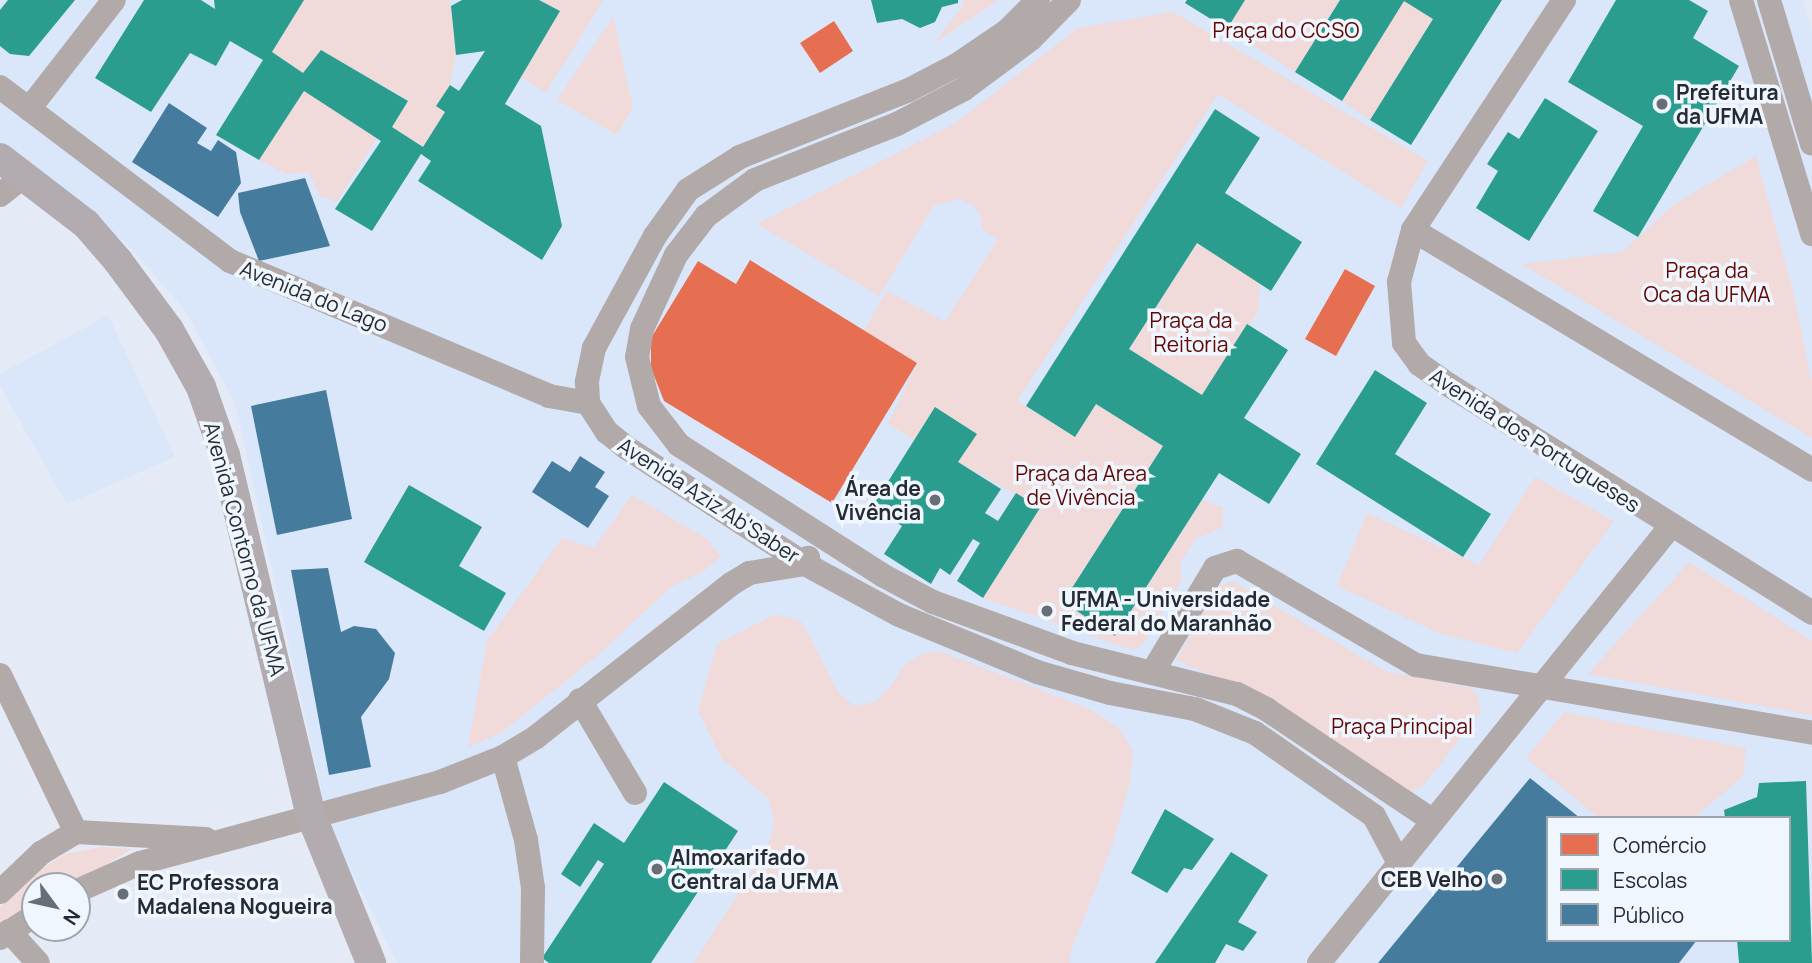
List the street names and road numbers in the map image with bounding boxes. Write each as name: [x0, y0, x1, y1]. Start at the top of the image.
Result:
street label: Avenida do Lago: [237, 255, 391, 337]
street label: Avenida dos Portugueses: [1425, 363, 1645, 517]
street label: Avenida Contorno da UFMA: [199, 419, 291, 679]
street label: Avenida Aziz Ab'Saber: [614, 432, 804, 568]

